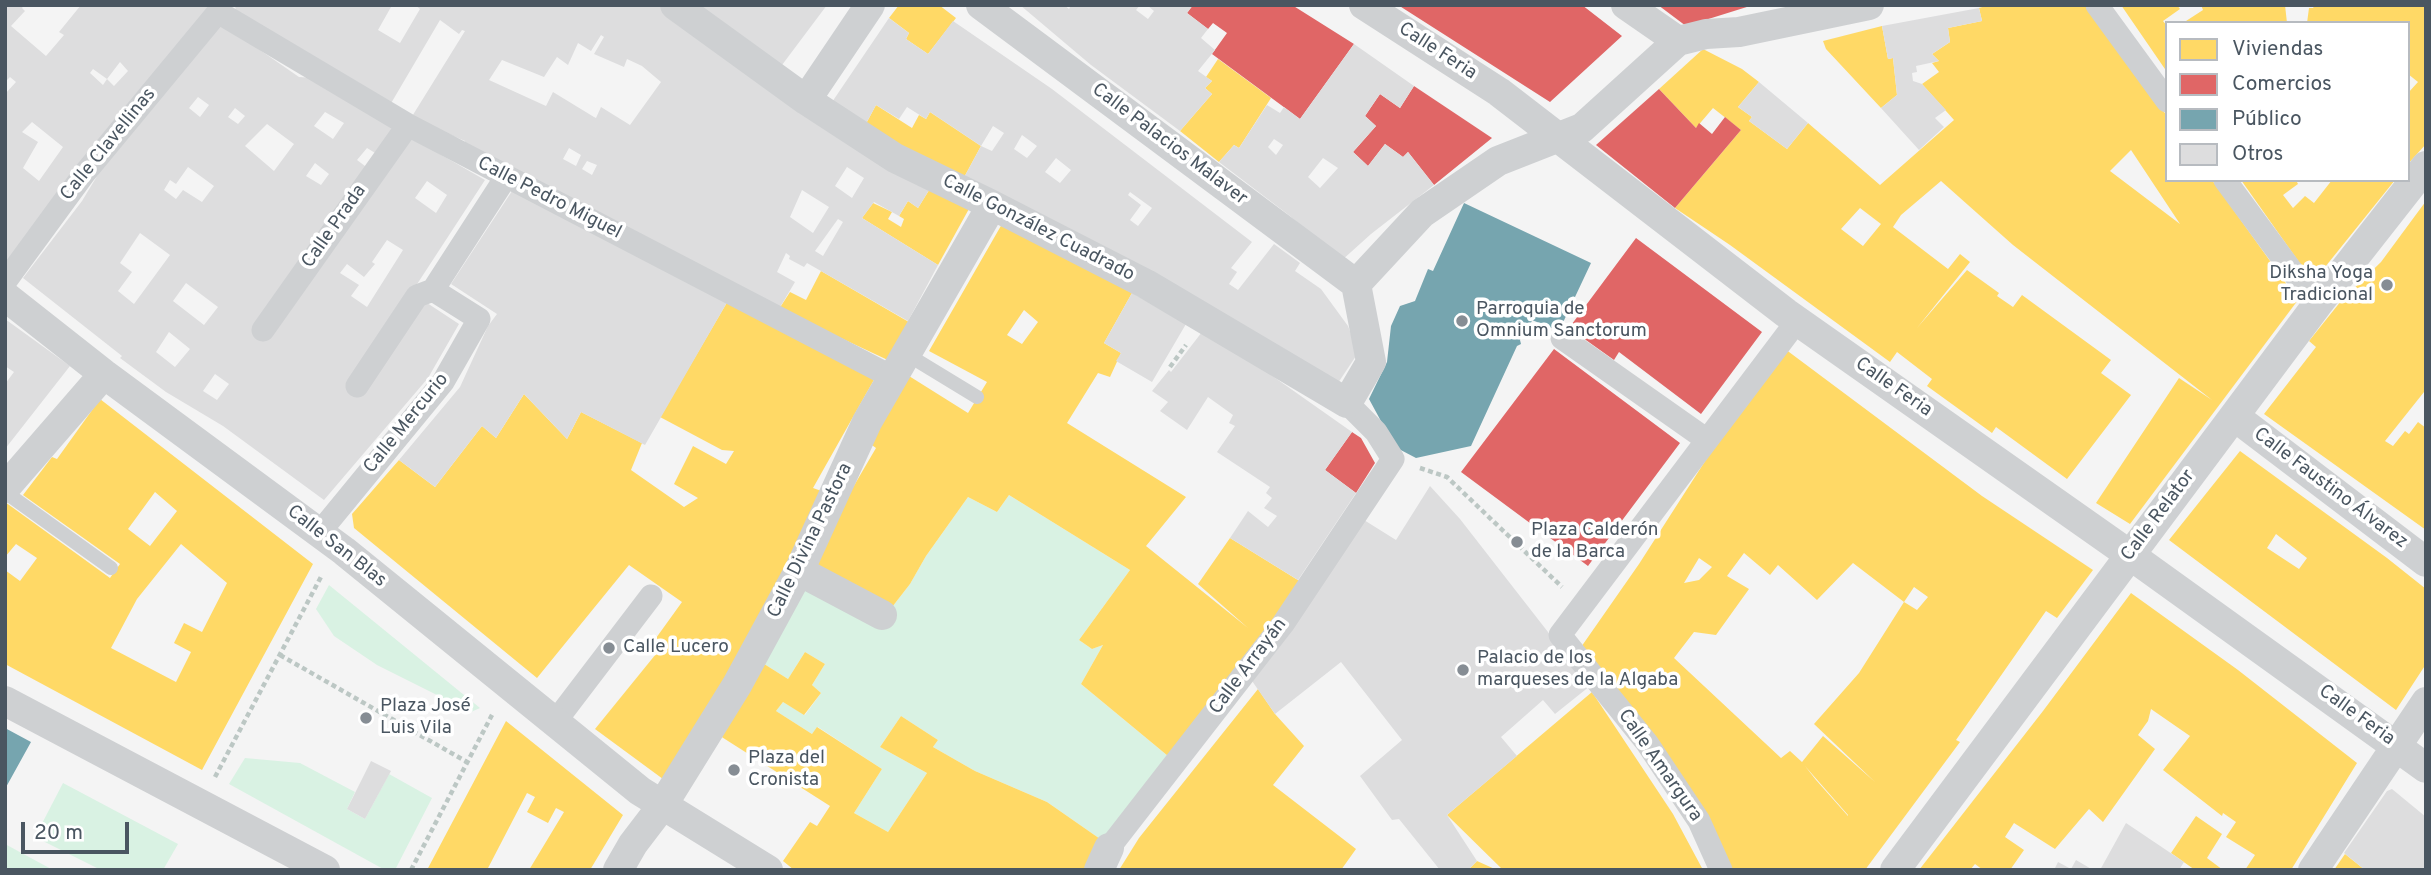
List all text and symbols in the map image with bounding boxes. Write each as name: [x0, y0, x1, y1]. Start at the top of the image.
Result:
street label: Calle Feria: [1394, 18, 1480, 86]
legend: [2165, 21, 2410, 182]
text: Viviendas: [2232, 36, 2323, 63]
text: Comercios: [2232, 71, 2332, 98]
street label: Calle Palacios Malaver: [1087, 79, 1251, 211]
street label: Calle Clavellinas: [57, 84, 161, 206]
text: Público: [2232, 106, 2302, 133]
text: Otros: [2232, 141, 2283, 168]
street label: Calle Pedro Miguel: [473, 153, 625, 245]
street label: Calle González Cuadrado: [938, 171, 1138, 287]
street label: Calle Prada: [298, 181, 372, 273]
place label: Diksha Yoga Tradicional: [2269, 263, 2373, 307]
marker: Diksha Yoga Tradicional: [2379, 277, 2395, 293]
place label: Parroquia de Omnium Sanctorum: [1476, 299, 1647, 343]
marker: Parroquia de Omnium Sanctorum: [1454, 313, 1470, 329]
street label: Calle Feria: [1850, 353, 1936, 423]
street label: Calle Mercurio: [360, 369, 454, 479]
street label: Calle Faustino Álvarez: [2248, 424, 2412, 554]
street label: Calle Divina Pastora: [764, 460, 858, 622]
street label: Calle Relator: [2117, 466, 2201, 566]
street label: Calle San Blas: [282, 501, 390, 593]
place label: Plaza Calderón de la Barca: [1531, 520, 1659, 564]
marker: Plaza Calderón de la Barca: [1509, 534, 1525, 550]
street label: Calle Arrayán: [1205, 614, 1293, 720]
place label: Calle Lucero: [623, 637, 729, 659]
marker: Calle Lucero: [601, 640, 617, 656]
place label: Palacio de los marqueses de la Algaba: [1477, 648, 1678, 692]
marker: Palacio de los marqueses de la Algaba: [1455, 662, 1471, 678]
street label: Calle Feria: [2313, 681, 2399, 751]
place label: Plaza José Luis Vila: [380, 696, 471, 740]
street label: Calle Amargura: [1612, 706, 1706, 826]
marker: Plaza José Luis Vila: [358, 710, 374, 726]
place label: Plaza del Cronista: [748, 748, 825, 792]
marker: Plaza del Cronista: [726, 762, 742, 778]
scale bar: [24, 808, 133, 852]
text: 20 m: [34, 820, 83, 847]

